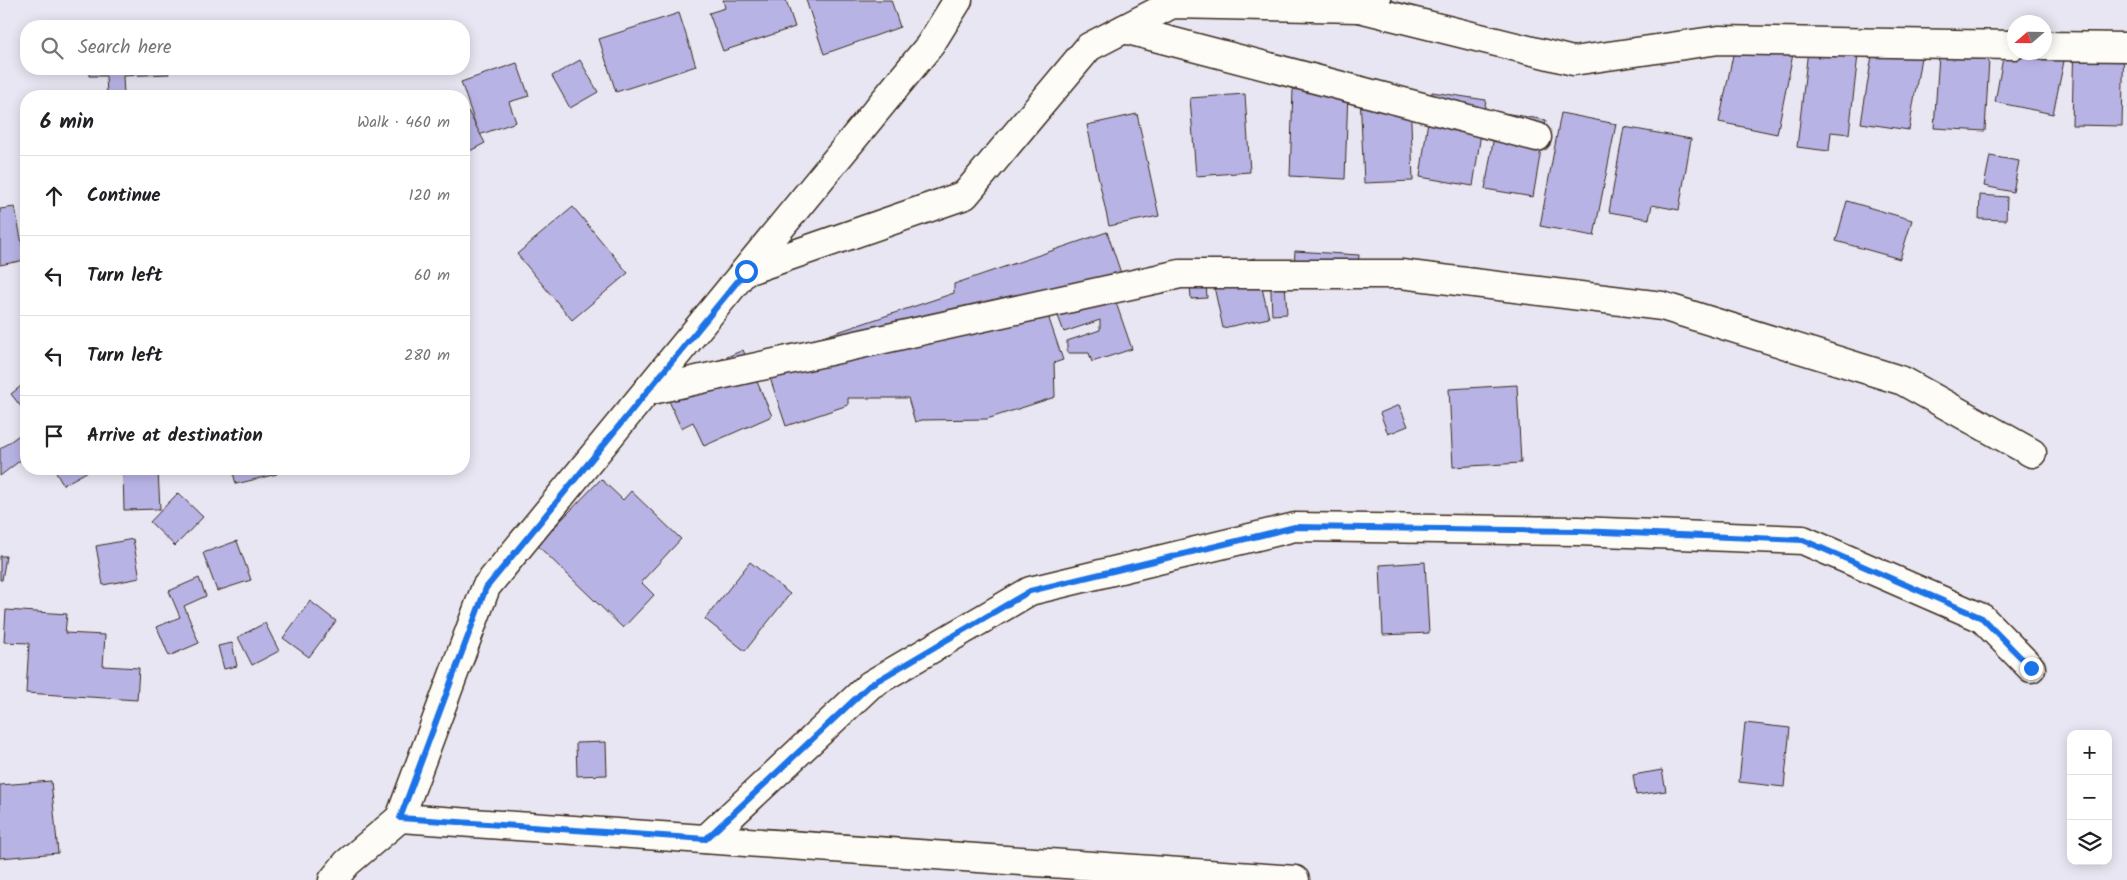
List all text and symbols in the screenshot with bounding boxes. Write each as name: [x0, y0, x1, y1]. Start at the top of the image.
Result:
north arrow: [2007, 15, 2052, 60]
search box: [20, 20, 470, 75]
text: Search here: [78, 33, 172, 63]
icon: search: [38, 34, 66, 62]
text: 6 min: [40, 106, 94, 139]
text: Walk · 460 m: [357, 110, 450, 135]
text: Continue: [87, 181, 160, 211]
icon: ahead: [40, 182, 68, 210]
text: 120 m: [409, 183, 450, 208]
route start: [735, 260, 758, 283]
text: Turn left: [87, 261, 162, 291]
icon: left: [40, 262, 68, 290]
text: 60 m: [414, 263, 450, 288]
text: Turn left: [87, 341, 162, 371]
icon: left: [40, 342, 68, 370]
text: 280 m: [404, 343, 450, 368]
text: Arrive at destination: [87, 421, 263, 451]
icon: arrive: [40, 422, 68, 450]
route end: [2020, 657, 2043, 680]
map controls: [2067, 730, 2112, 865]
button: +: [2067, 730, 2112, 775]
button: −: [2067, 775, 2112, 820]
button: layers: [2067, 820, 2112, 865]

